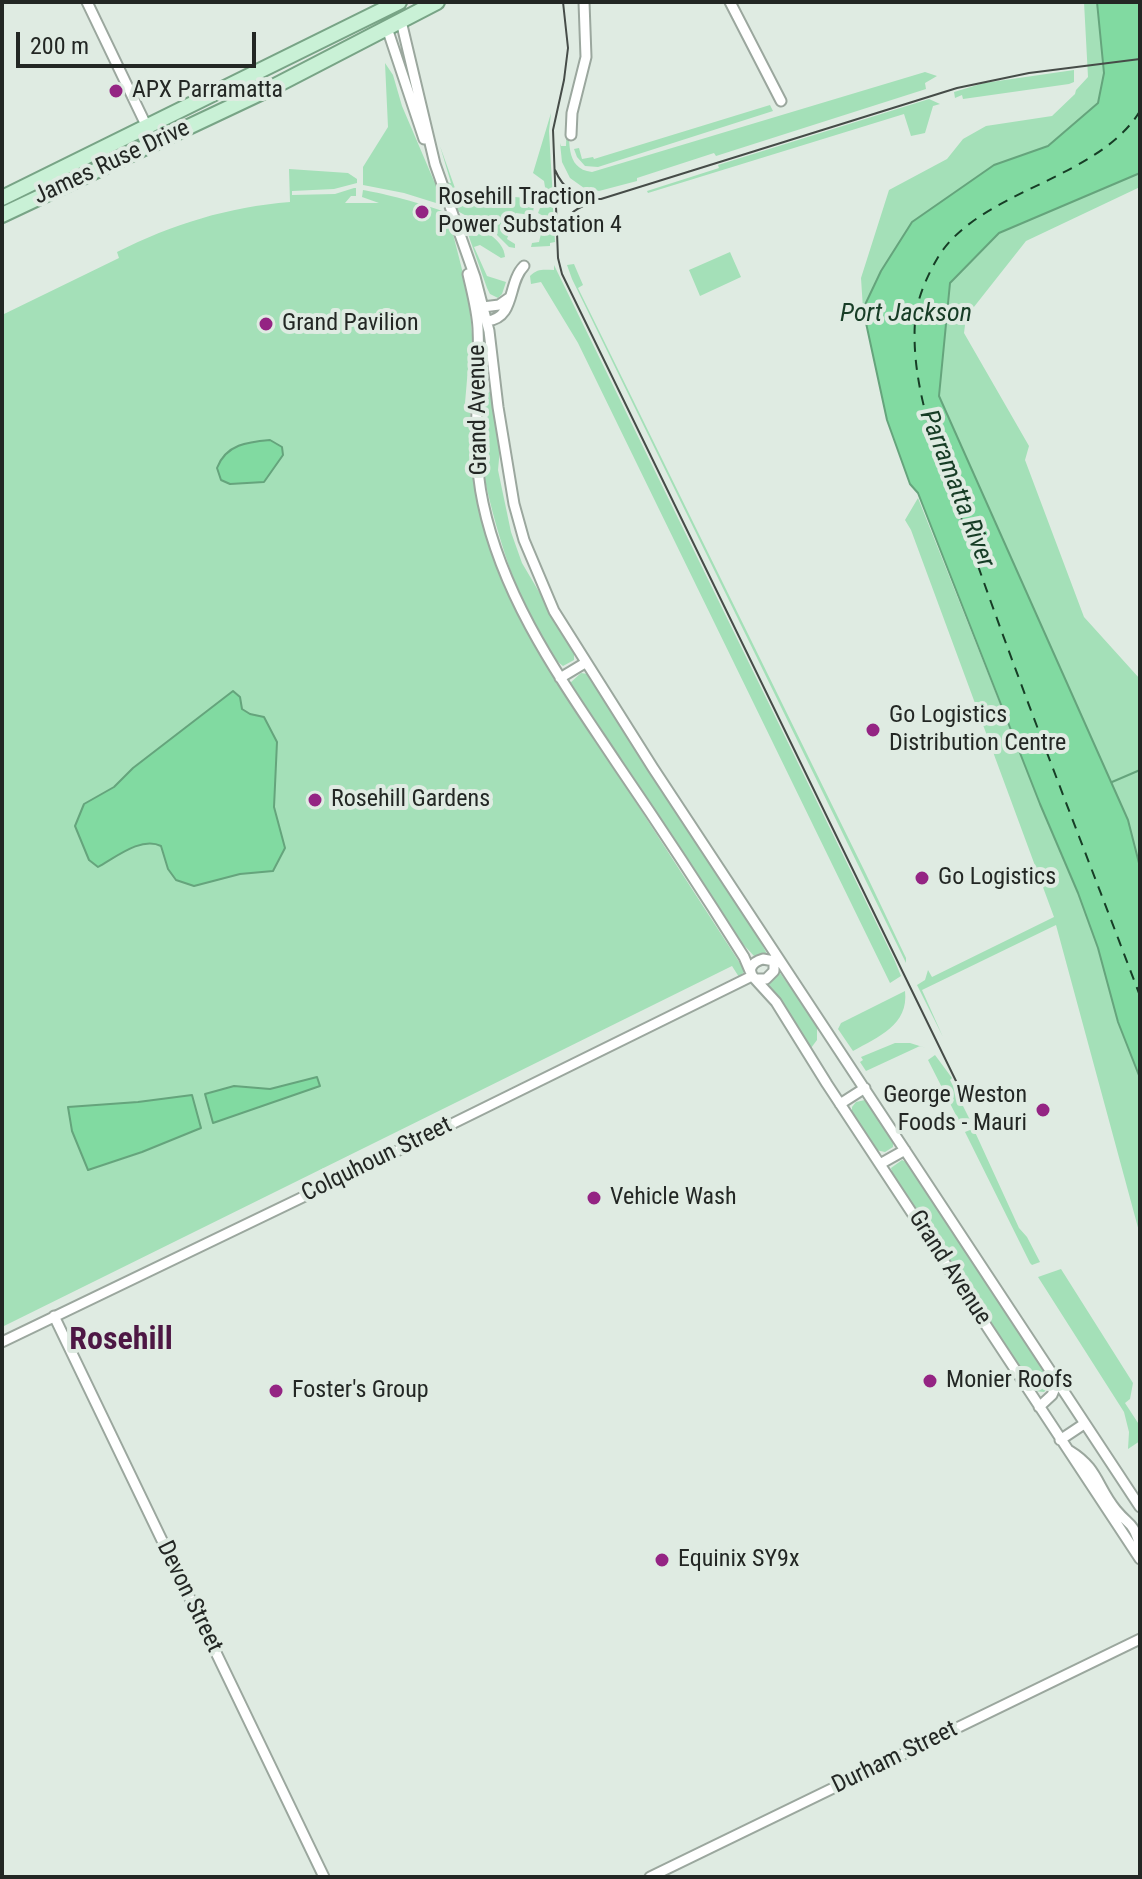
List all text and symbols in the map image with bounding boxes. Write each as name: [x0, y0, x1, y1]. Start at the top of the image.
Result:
scale bar: [20, 16, 260, 66]
text: 200 m: [30, 32, 89, 60]
place label: APX Parramatta: [132, 77, 283, 105]
marker: APX Parramatta: [107, 82, 125, 100]
street label: James Ruse Drive: [29, 114, 195, 212]
place label: Rosehill Traction Power Substation 4: [438, 184, 622, 240]
marker: Rosehill Traction Power Substation 4: [413, 203, 431, 221]
water label: Port Jackson: [840, 298, 972, 330]
place label: Grand Pavilion: [282, 310, 419, 338]
marker: Grand Pavilion: [257, 315, 275, 333]
street label: Grand Avenue: [463, 344, 495, 476]
water label: Parramatta River: [912, 406, 1000, 572]
place label: Go Logistics Distribution Centre: [889, 702, 1066, 758]
marker: Go Logistics Distribution Centre: [864, 721, 882, 739]
place label: Rosehill Gardens: [331, 786, 490, 814]
marker: Rosehill Gardens: [306, 791, 324, 809]
place label: Go Logistics: [938, 864, 1056, 892]
marker: Go Logistics: [913, 869, 931, 887]
place label: George Weston Foods - Mauri: [883, 1082, 1027, 1138]
marker: George Weston Foods - Mauri: [1034, 1101, 1052, 1119]
street label: Colquhoun Street: [297, 1111, 457, 1209]
place label: Vehicle Wash: [610, 1184, 737, 1212]
marker: Vehicle Wash: [585, 1189, 603, 1207]
street label: Grand Avenue: [901, 1205, 997, 1331]
district label: Rosehill: [69, 1322, 173, 1360]
place label: Monier Roofs: [946, 1367, 1073, 1395]
marker: Monier Roofs: [921, 1372, 939, 1390]
place label: Foster's Group: [292, 1377, 429, 1405]
marker: Foster's Group: [267, 1382, 285, 1400]
street label: Devon Street: [150, 1537, 228, 1657]
place label: Equinix SY9x: [678, 1546, 799, 1574]
marker: Equinix SY9x: [653, 1551, 671, 1569]
street label: Durham Street: [828, 1715, 962, 1801]

